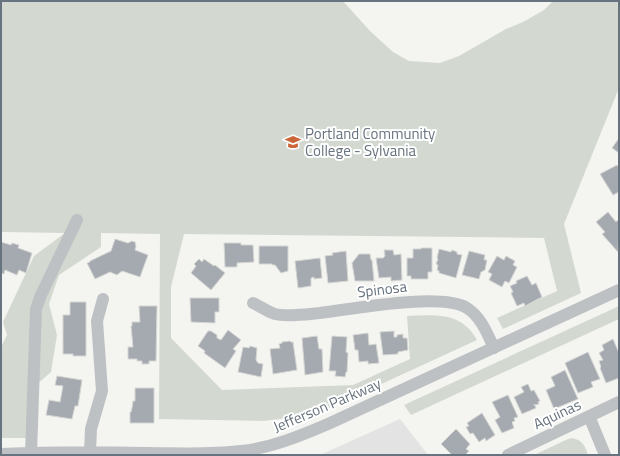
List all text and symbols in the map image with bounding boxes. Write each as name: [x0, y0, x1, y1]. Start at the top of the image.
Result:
place label: Portland Community College - Sylvania: [305, 122, 435, 162]
school or university icon: Portland Community College - Sylvania: [284, 133, 302, 151]
street label: Spinosa: [356, 274, 409, 303]
street label: Jefferson Parkway: [269, 372, 385, 438]
street label: Aquinas: [529, 393, 585, 435]

